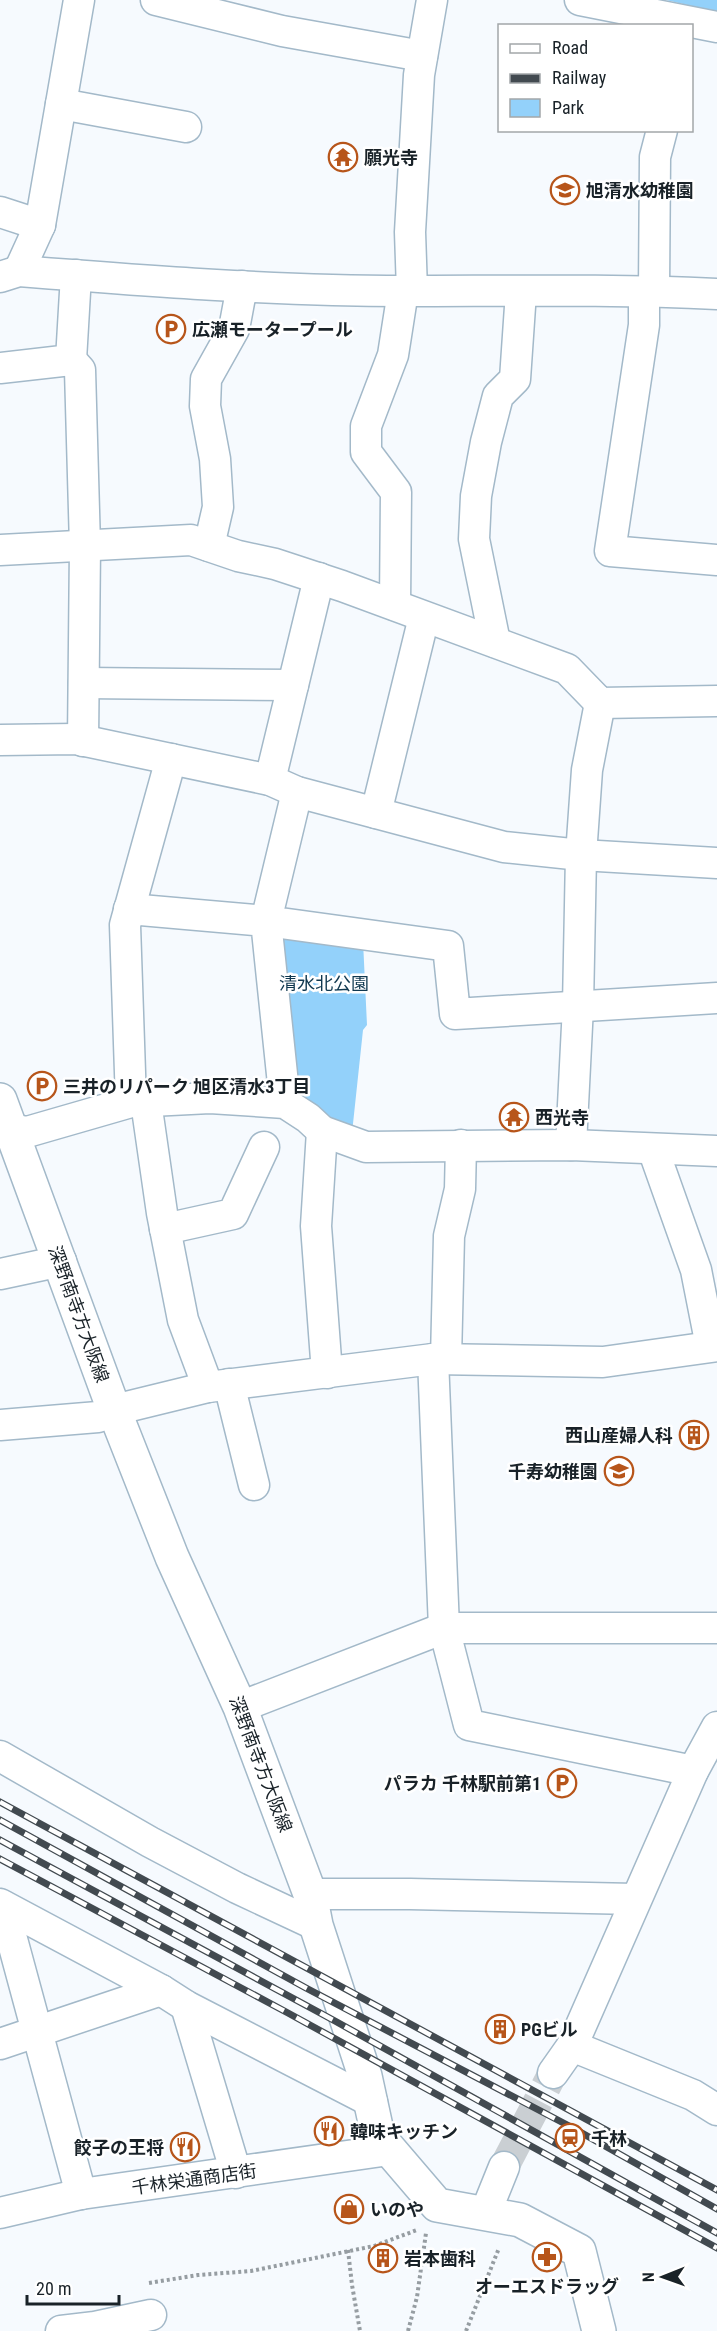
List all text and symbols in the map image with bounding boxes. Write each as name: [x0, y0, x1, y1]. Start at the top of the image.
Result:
legend: [498, 24, 693, 132]
text: Road: [552, 37, 588, 58]
text: Railway: [552, 67, 607, 88]
text: Park: [552, 97, 584, 118]
temple icon: 願光寺: [327, 141, 359, 173]
place label: 願光寺: [364, 147, 418, 168]
school or university icon: 旭清水幼稚園: [549, 174, 581, 206]
place label: 旭清水幼稚園: [586, 180, 694, 201]
parking icon: 広瀬モータープール: [155, 313, 187, 345]
place label: 広瀬モータープール: [192, 319, 353, 340]
park label: 清水北公園: [279, 973, 369, 994]
parking icon: 三井のリパーク 旭区清水3丁目: [26, 1070, 58, 1102]
place label: 三井のリパーク 旭区清水3丁目: [63, 1076, 310, 1097]
temple icon: 西光寺: [498, 1101, 530, 1133]
place label: 西光寺: [535, 1107, 589, 1128]
street label: 深野南寺方大阪線: [45, 1243, 113, 1385]
building icon: 西山産婦人科: [678, 1419, 710, 1451]
place label: 西山産婦人科: [565, 1425, 673, 1446]
school or university icon: 千寿幼稚園: [603, 1455, 635, 1487]
place label: 千寿幼稚園: [508, 1461, 598, 1482]
street label: 深野南寺方大阪線: [225, 1693, 297, 1835]
parking icon: パラカ 千林駅前第1: [546, 1767, 578, 1799]
place label: パラカ 千林駅前第1: [384, 1773, 541, 1794]
building icon: PGビル: [484, 2013, 516, 2045]
place label: PGビル: [521, 2019, 578, 2040]
restaurant icon: 韓味キッチン: [313, 2115, 345, 2147]
place label: 韓味キッチン: [350, 2121, 458, 2142]
station icon: 千林: [554, 2122, 586, 2154]
place label: 千林: [591, 2128, 627, 2149]
restaurant icon: 餃子の王将: [169, 2131, 201, 2163]
place label: 餃子の王将: [73, 2137, 164, 2158]
street label: 千林栄通商店街: [130, 2160, 258, 2198]
shop icon: いのや: [333, 2193, 365, 2225]
place label: いのや: [370, 2199, 424, 2220]
pharmacy icon: オーエスドラッグ: [531, 2241, 563, 2273]
building icon: 岩本歯科: [367, 2242, 399, 2274]
north arrow: [633, 2247, 693, 2307]
place label: 岩本歯科: [404, 2248, 476, 2269]
scale bar: [27, 2268, 118, 2306]
text: N: [639, 2272, 658, 2282]
place label: オーエスドラッグ: [475, 2276, 619, 2297]
text: 20 m: [36, 2278, 71, 2299]

